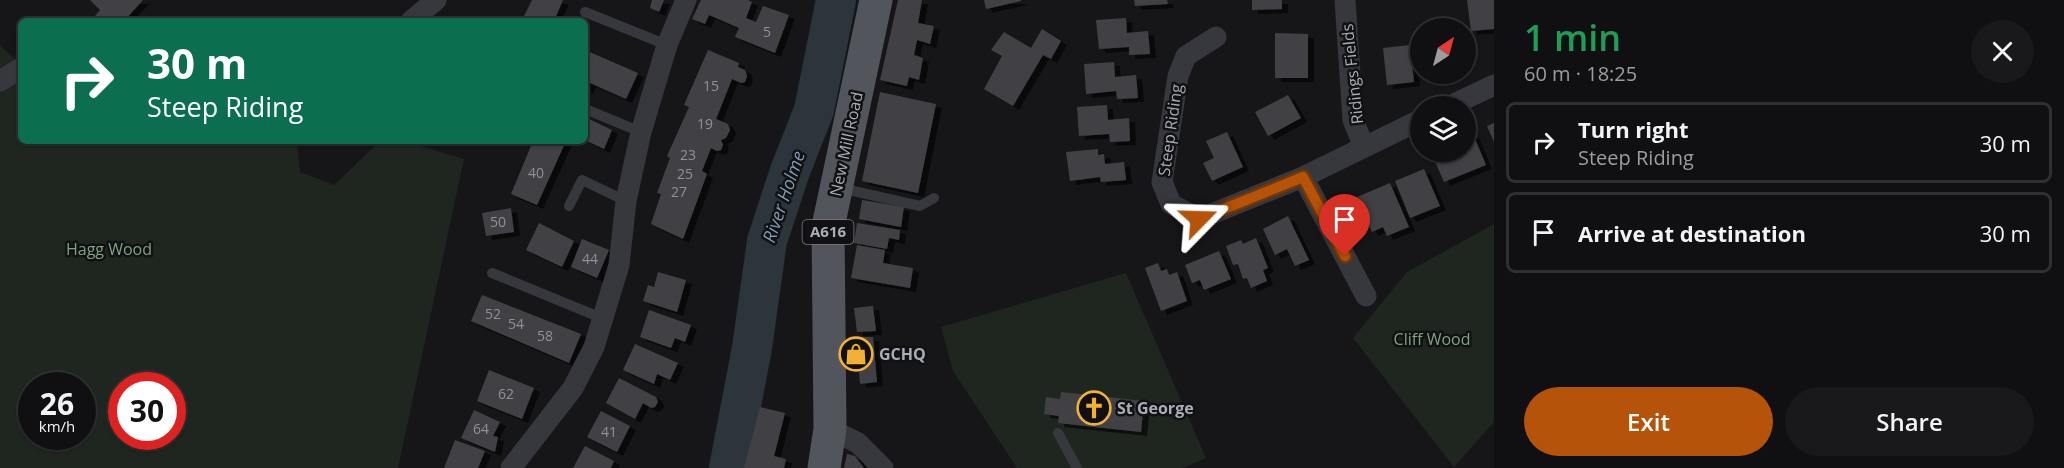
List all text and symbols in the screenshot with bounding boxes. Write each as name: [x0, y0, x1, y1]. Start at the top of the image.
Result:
text: 1 min: [1524, 13, 1621, 62]
north arrow: [1410, 18, 1476, 84]
map controls: [1410, 18, 1476, 162]
button: close: [1971, 20, 2034, 83]
house number: 5: [763, 22, 771, 41]
street label: Ridings Fields: [1336, 23, 1368, 125]
text: 30 m: [147, 34, 247, 91]
icon: right: [48, 42, 126, 120]
text: 60 m · 18:25: [1524, 60, 1637, 87]
house number: 15: [703, 76, 719, 95]
street label: Steep Riding: [1153, 82, 1187, 177]
text: Steep Riding: [147, 88, 303, 125]
street label: New Mill Road: [824, 90, 868, 198]
button: layers: [1410, 96, 1476, 162]
house number: 19: [697, 114, 713, 133]
text: Turn right: [1578, 114, 1689, 144]
icon: right: [1527, 126, 1560, 159]
text: 30 m: [1980, 128, 2031, 158]
text: Steep Riding: [1578, 144, 1694, 171]
house number: 23: [680, 145, 696, 164]
water label: River Holme: [756, 148, 810, 246]
house number: 40: [528, 163, 544, 182]
house number: 25: [677, 164, 693, 183]
house number: 27: [671, 182, 687, 201]
position arrow: [1167, 187, 1231, 251]
pin: [1319, 194, 1370, 256]
icon: arrive: [1328, 203, 1361, 236]
house number: 50: [490, 212, 506, 231]
icon: arrive: [1527, 216, 1560, 249]
text: Arrive at destination: [1578, 218, 1806, 248]
text: 30 m: [1980, 218, 2031, 248]
road number: A616: [802, 220, 854, 244]
park label: Hagg Wood: [66, 238, 152, 260]
house number: 44: [582, 249, 598, 268]
house number: 52: [485, 304, 501, 323]
house number: 54: [508, 314, 524, 333]
house number: 58: [537, 326, 553, 345]
park label: Cliff Wood: [1394, 328, 1470, 350]
shop icon: GCHQ: [838, 336, 874, 372]
place label: GCHQ: [879, 343, 926, 365]
speed limit sign: 30: [108, 372, 186, 450]
text: 26: [40, 383, 74, 424]
house number: 62: [498, 384, 514, 403]
button: Exit: [1524, 387, 1773, 456]
button: Share: [1785, 387, 2034, 456]
church icon: St George: [1076, 390, 1112, 426]
place label: St George: [1117, 397, 1194, 419]
text: km/h: [39, 416, 75, 436]
house number: 64: [473, 419, 489, 438]
house number: 41: [601, 422, 617, 441]

